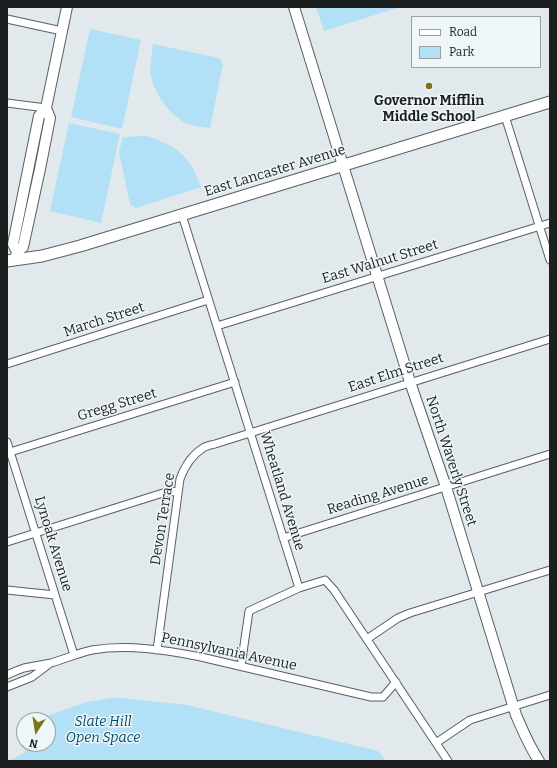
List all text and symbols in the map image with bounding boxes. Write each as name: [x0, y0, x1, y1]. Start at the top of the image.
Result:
legend: [411, 16, 541, 68]
text: Road: [449, 25, 477, 39]
text: Park: [449, 45, 474, 59]
marker: Governor Mifflin Middle School: [424, 81, 434, 91]
place label: Governor Mifflin Middle School: [374, 93, 484, 126]
street label: East Lancaster Avenue: [202, 142, 348, 200]
street label: East Walnut Street: [320, 236, 440, 288]
street label: March Street: [62, 299, 146, 341]
street label: East Elm Street: [346, 350, 446, 396]
street label: Gregg Street: [75, 385, 159, 425]
street label: North Waverly Street: [422, 394, 480, 528]
street label: Wheatland Avenue: [256, 429, 308, 553]
street label: Devon Terrace: [147, 472, 179, 566]
street label: Reading Avenue: [325, 472, 431, 518]
street label: Lynoak Avenue: [31, 494, 75, 594]
street label: Pennsylvania Avenue: [160, 629, 298, 675]
north arrow: [16, 712, 56, 752]
park label: Slate Hill Open Space: [66, 714, 140, 746]
text: N: [28, 736, 39, 750]

